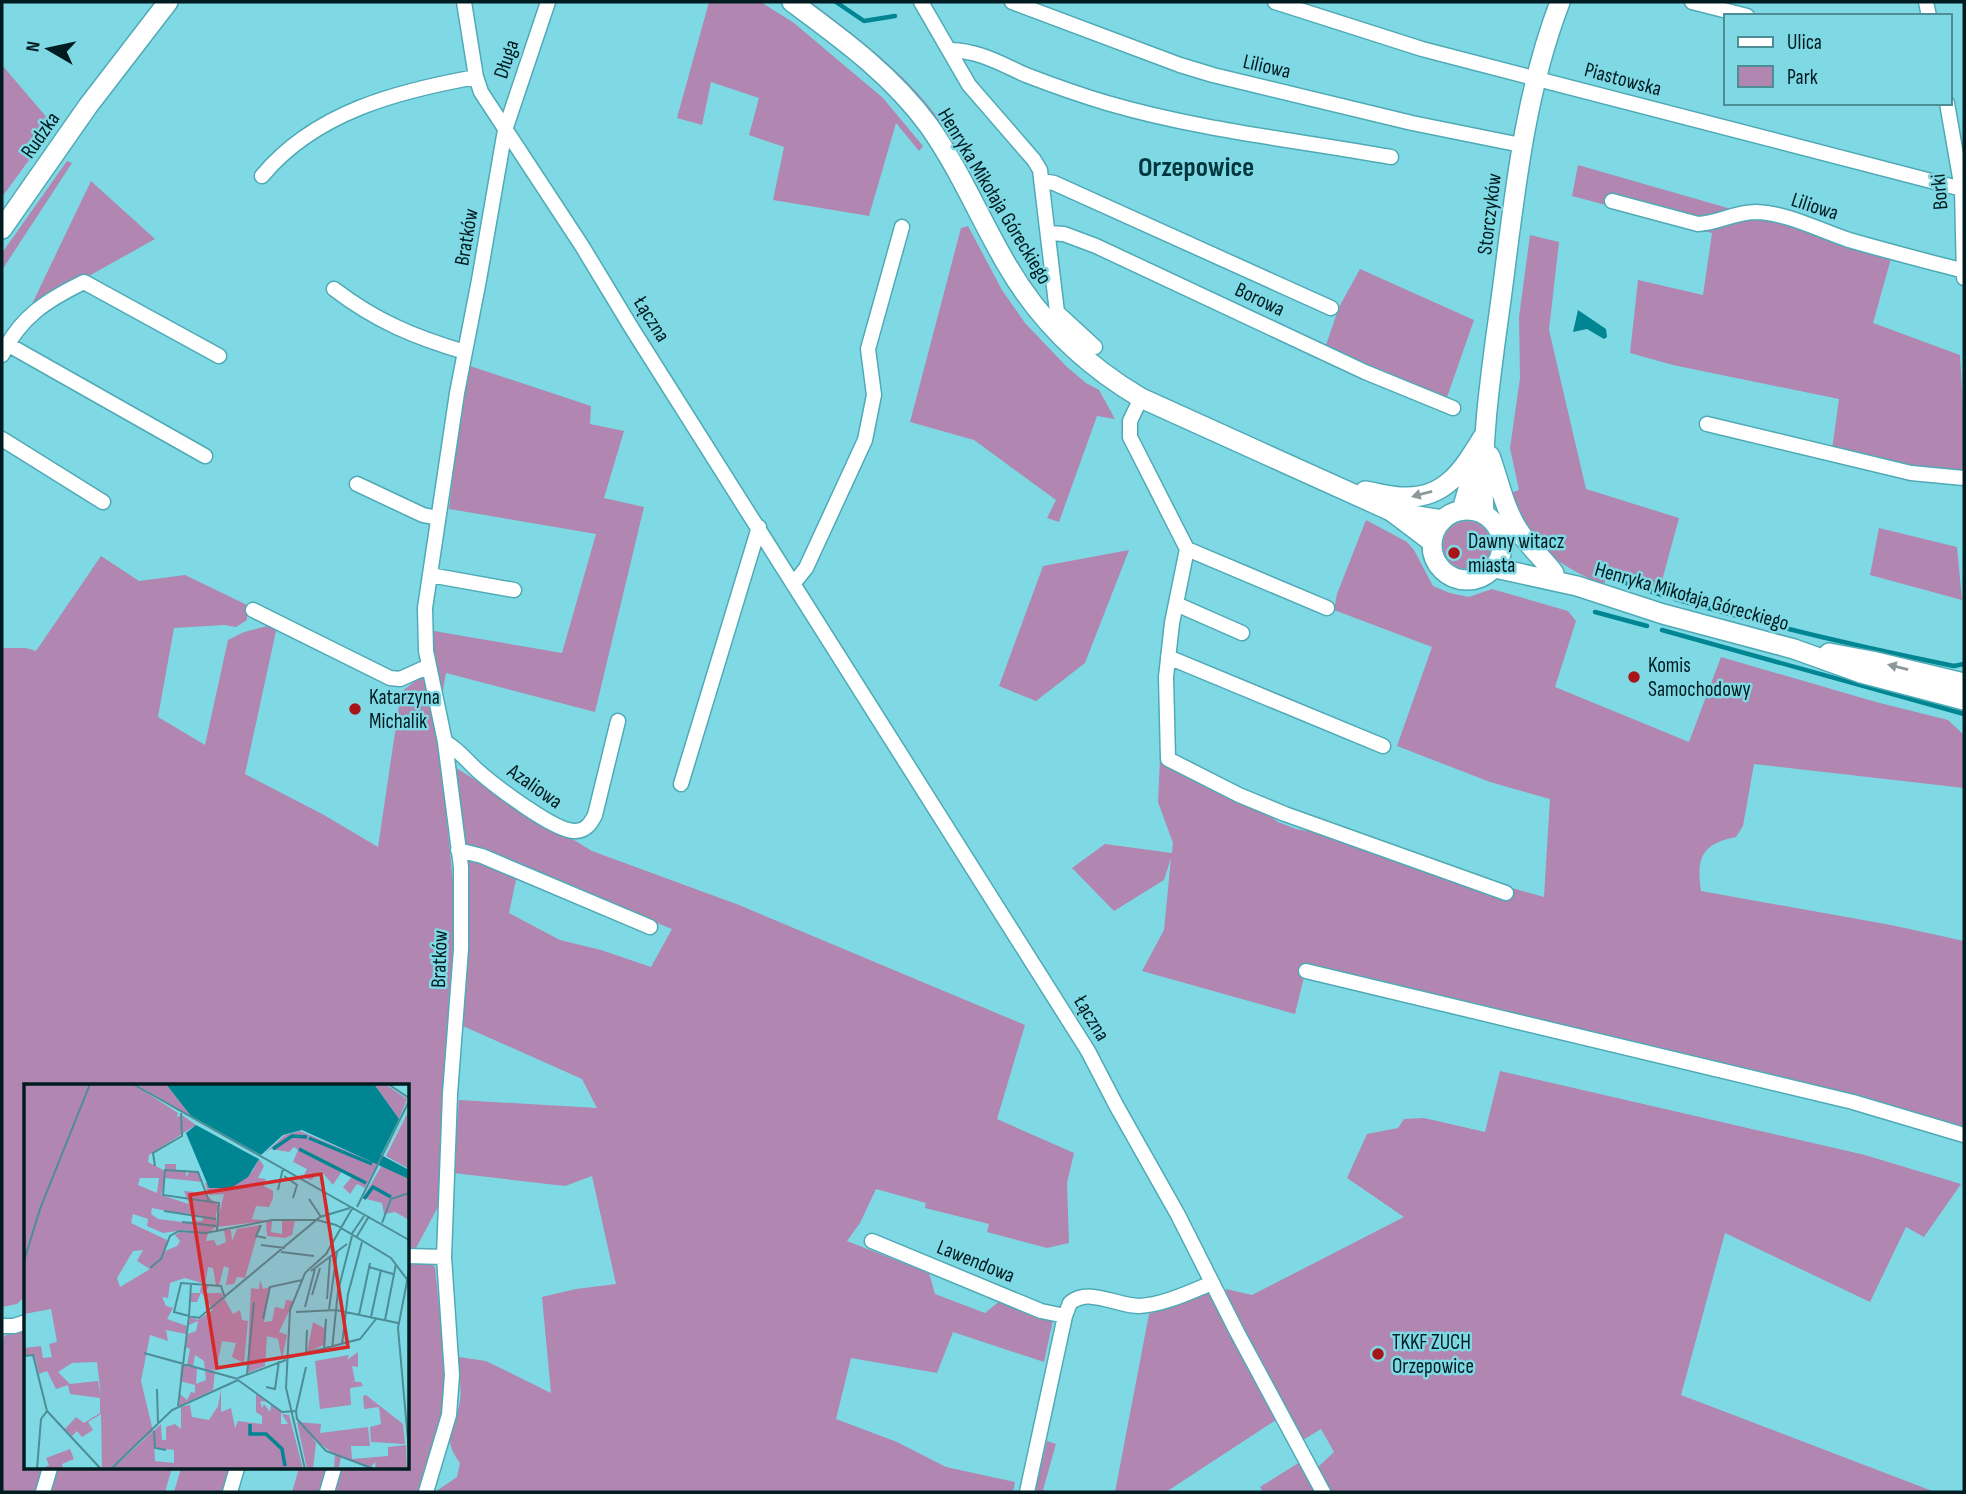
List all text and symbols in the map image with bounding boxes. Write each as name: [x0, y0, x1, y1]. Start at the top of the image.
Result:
north arrow: [14, 14, 84, 84]
legend: [1724, 14, 1952, 105]
text: Ulica: [1787, 30, 1822, 55]
street label: Długa: [489, 37, 524, 82]
text: N: [22, 40, 46, 53]
street label: Liliowa: [1241, 49, 1293, 84]
street label: Piastowska: [1582, 57, 1664, 102]
text: Park: [1787, 65, 1818, 90]
street label: Henryka Mikołaja Góreckiego: [932, 104, 1057, 289]
street label: Rudzka: [16, 107, 65, 163]
district label: Orzepowice: [1138, 151, 1254, 184]
street label: Storczyków: [1472, 172, 1507, 256]
street label: Borki: [1925, 173, 1954, 211]
street label: Liliowa: [1788, 187, 1842, 226]
street label: Bratków: [449, 206, 484, 268]
street label: Borowa: [1231, 277, 1289, 322]
street label: Łączna: [628, 291, 675, 347]
one-way arrow: [1411, 489, 1433, 500]
place label: Dawny witacz miasta: [1468, 529, 1565, 578]
marker: Dawny witacz miasta: [1446, 545, 1462, 561]
street label: Henryka Mikołaja Góreckiego: [1592, 557, 1792, 636]
place label: Komis Samochodowy: [1648, 653, 1751, 702]
one-way arrow: [1887, 661, 1909, 672]
marker: Komis Samochodowy: [1626, 669, 1642, 685]
place label: Katarzyna Michalik: [369, 685, 440, 734]
marker: Katarzyna Michalik: [347, 701, 363, 717]
street label: Azaliowa: [502, 758, 567, 814]
street label: Bratków: [426, 930, 453, 988]
street label: Łączna: [1068, 990, 1115, 1046]
inset map: [24, 1084, 410, 1470]
street label: Lawendowa: [933, 1235, 1018, 1288]
place label: TKKF ZUCH Orzepowice: [1392, 1330, 1474, 1379]
marker: TKKF ZUCH Orzepowice: [1370, 1346, 1386, 1362]

